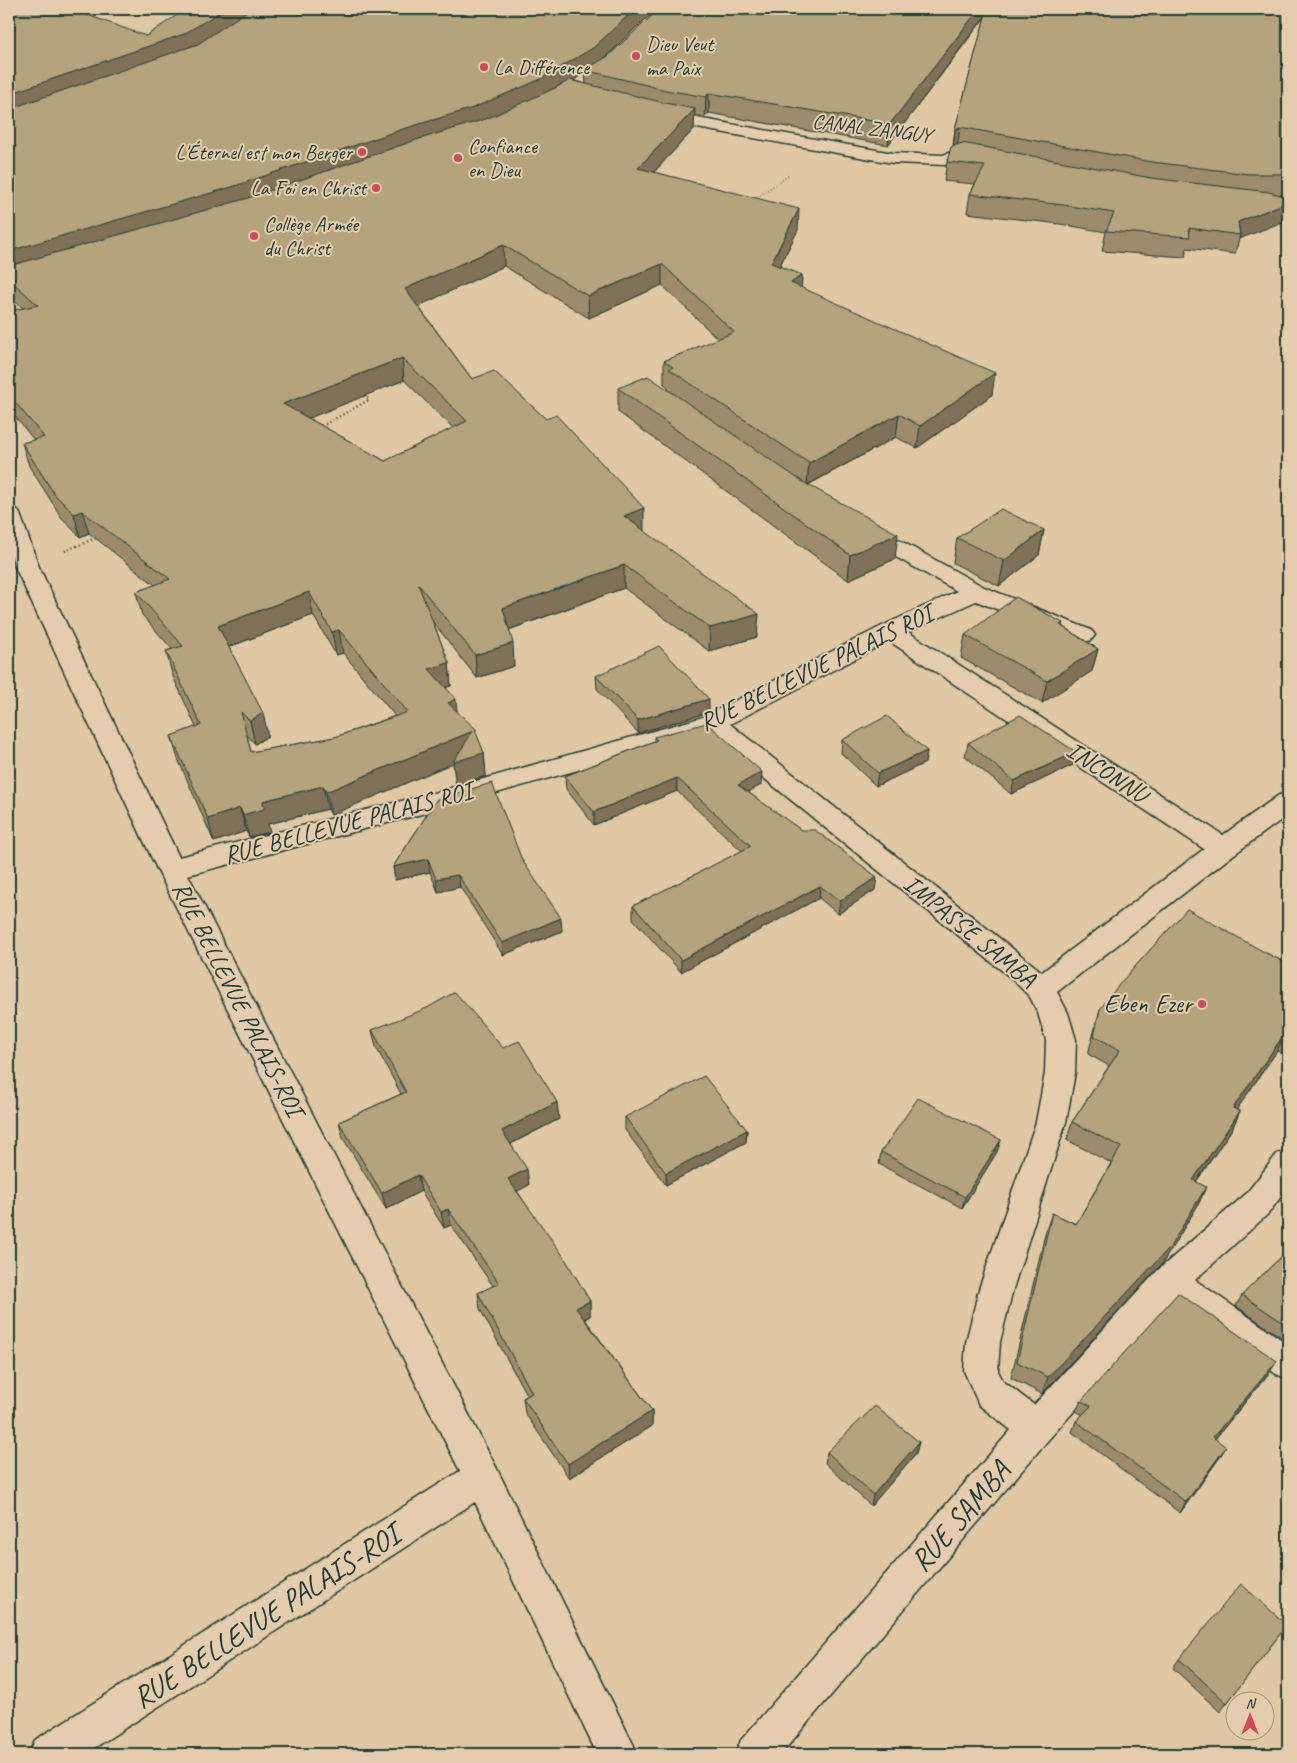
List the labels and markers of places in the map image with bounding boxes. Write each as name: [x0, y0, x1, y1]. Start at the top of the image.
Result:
place label: Dieu Veut ma Paix: [646, 31, 715, 81]
marker: Dieu Veut ma Paix: [630, 50, 642, 62]
place label: La Différence: [494, 54, 590, 80]
marker: La Différence: [478, 61, 490, 73]
place label: Confiance en Dieu: [468, 133, 538, 183]
place label: L'Éternel est mon Berger: [176, 139, 353, 165]
marker: L'Éternel est mon Berger: [356, 146, 368, 158]
marker: Confiance en Dieu: [452, 152, 464, 164]
place label: La Foi en Christ: [251, 175, 368, 201]
marker: La Foi en Christ: [370, 182, 382, 194]
place label: Collège Armée du Christ: [264, 211, 360, 261]
marker: Collège Armée du Christ: [248, 230, 260, 242]
place label: Eben Ezer: [1104, 988, 1195, 1020]
marker: Eben Ezer: [1196, 998, 1208, 1010]

